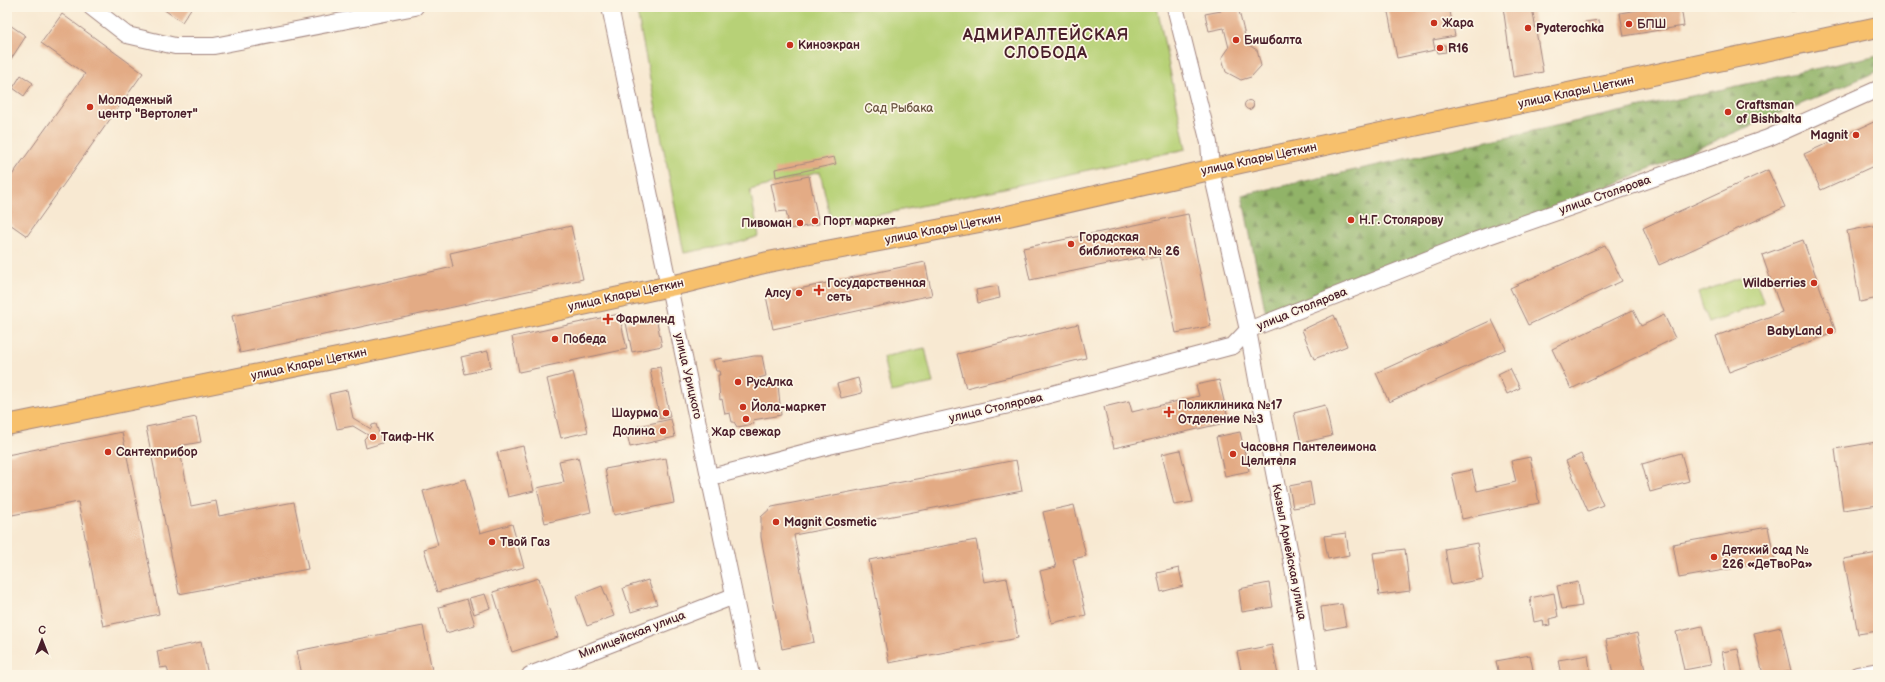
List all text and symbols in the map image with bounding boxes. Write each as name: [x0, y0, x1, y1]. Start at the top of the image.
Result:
place label: Жара: [1442, 16, 1475, 31]
place label: БПШ: [1637, 17, 1666, 32]
marker: Жара: [1429, 18, 1439, 28]
marker: БПШ: [1624, 19, 1634, 29]
place label: Pyaterochka: [1536, 21, 1604, 36]
district label: АДМИРАЛТЕЙСКАЯ СЛОБОДА: [962, 23, 1129, 63]
marker: Pyaterochka: [1523, 23, 1533, 33]
place label: Бишбалта: [1244, 33, 1303, 48]
marker: Бишбалта: [1231, 35, 1241, 45]
place label: Киноэкран: [798, 38, 860, 53]
marker: Киноэкран: [785, 40, 795, 50]
place label: R16: [1448, 41, 1469, 56]
marker: R16: [1435, 43, 1445, 53]
street label: улица Клары Цеткин: [1517, 72, 1635, 112]
place label: Молодежный центр "Вертолет": [98, 93, 198, 122]
place label: Craftsman of Bishbalta: [1736, 98, 1802, 127]
park label: Сад Рыбака: [865, 101, 933, 116]
marker: Молодежный центр "Вертолет": [85, 102, 95, 112]
marker: Craftsman of Bishbalta: [1723, 107, 1733, 117]
place label: Magnit: [1810, 128, 1848, 143]
marker: Magnit: [1851, 130, 1861, 140]
street label: улица Клары Цеткин: [1200, 139, 1318, 179]
street label: улица Столярова: [1557, 172, 1653, 218]
street label: улица Клары Цеткин: [884, 210, 1002, 248]
place label: Н.Г. Столярову: [1359, 213, 1444, 228]
place label: Порт маркет: [823, 214, 896, 229]
marker: Н.Г. Столярову: [1346, 215, 1356, 225]
place label: Пивоман: [741, 216, 792, 231]
marker: Порт маркет: [810, 216, 820, 226]
marker: Пивоман: [795, 218, 805, 228]
place label: Городская библиотека № 26: [1079, 230, 1180, 259]
marker: Городская библиотека № 26: [1066, 239, 1076, 249]
street label: улица Клары Цеткин: [567, 275, 685, 315]
place label: Государственная сеть: [827, 276, 926, 305]
place label: Wildberries: [1743, 276, 1806, 291]
marker: Wildberries: [1809, 278, 1819, 288]
street label: улица Столярова: [1255, 284, 1349, 334]
marker: Государственная сеть: [814, 285, 824, 295]
place label: Алсу: [764, 286, 791, 301]
marker: Алсу: [794, 288, 804, 298]
place label: Фармленд: [616, 312, 676, 327]
marker: Фармленд: [603, 314, 613, 324]
place label: BabyLand: [1767, 324, 1822, 339]
marker: BabyLand: [1825, 326, 1835, 336]
street label: улица Урицкого: [671, 331, 705, 421]
place label: Победа: [563, 332, 607, 347]
marker: Победа: [550, 334, 560, 344]
street label: улица Клары Цеткин: [250, 344, 368, 384]
place label: РусАлка: [746, 375, 794, 390]
marker: РусАлка: [733, 377, 743, 387]
street label: улица Столярова: [948, 390, 1044, 426]
place label: Йола-маркет: [751, 398, 826, 415]
place label: Поликлиника №17 Отделение №3: [1178, 398, 1283, 427]
marker: Йола-маркет: [738, 402, 748, 412]
place label: Шаурма: [611, 406, 659, 421]
marker: Поликлиника №17 Отделение №3: [1163, 406, 1175, 418]
marker: Шаурма: [661, 408, 671, 418]
marker: Жар свежар: [741, 414, 751, 424]
place label: Долина: [613, 424, 656, 439]
place label: Жар свежар: [711, 425, 781, 440]
marker: Долина: [658, 426, 668, 436]
place label: Таиф-НК: [381, 430, 435, 445]
marker: Таиф-НК: [368, 432, 378, 442]
place label: Часовня Пантелеимона Целителя: [1241, 440, 1377, 469]
place label: Сантехприбор: [116, 445, 198, 460]
marker: Сантехприбор: [103, 447, 113, 457]
marker: Часовня Пантелеимона Целителя: [1228, 449, 1238, 459]
street label: Кызыл Армейская улица: [1268, 483, 1310, 621]
place label: Magnit Cosmetic: [784, 515, 877, 530]
marker: Magnit Cosmetic: [771, 517, 781, 527]
place label: Твой Газ: [500, 535, 550, 550]
marker: Твой Газ: [487, 537, 497, 547]
place label: Детский сад № 226 «ДеТвоРа»: [1722, 543, 1813, 572]
marker: Детский сад № 226 «ДеТвоРа»: [1709, 552, 1719, 562]
street label: Милицейская улица: [577, 608, 687, 662]
north arrow: [22, 620, 62, 660]
text: С: [38, 624, 46, 637]

